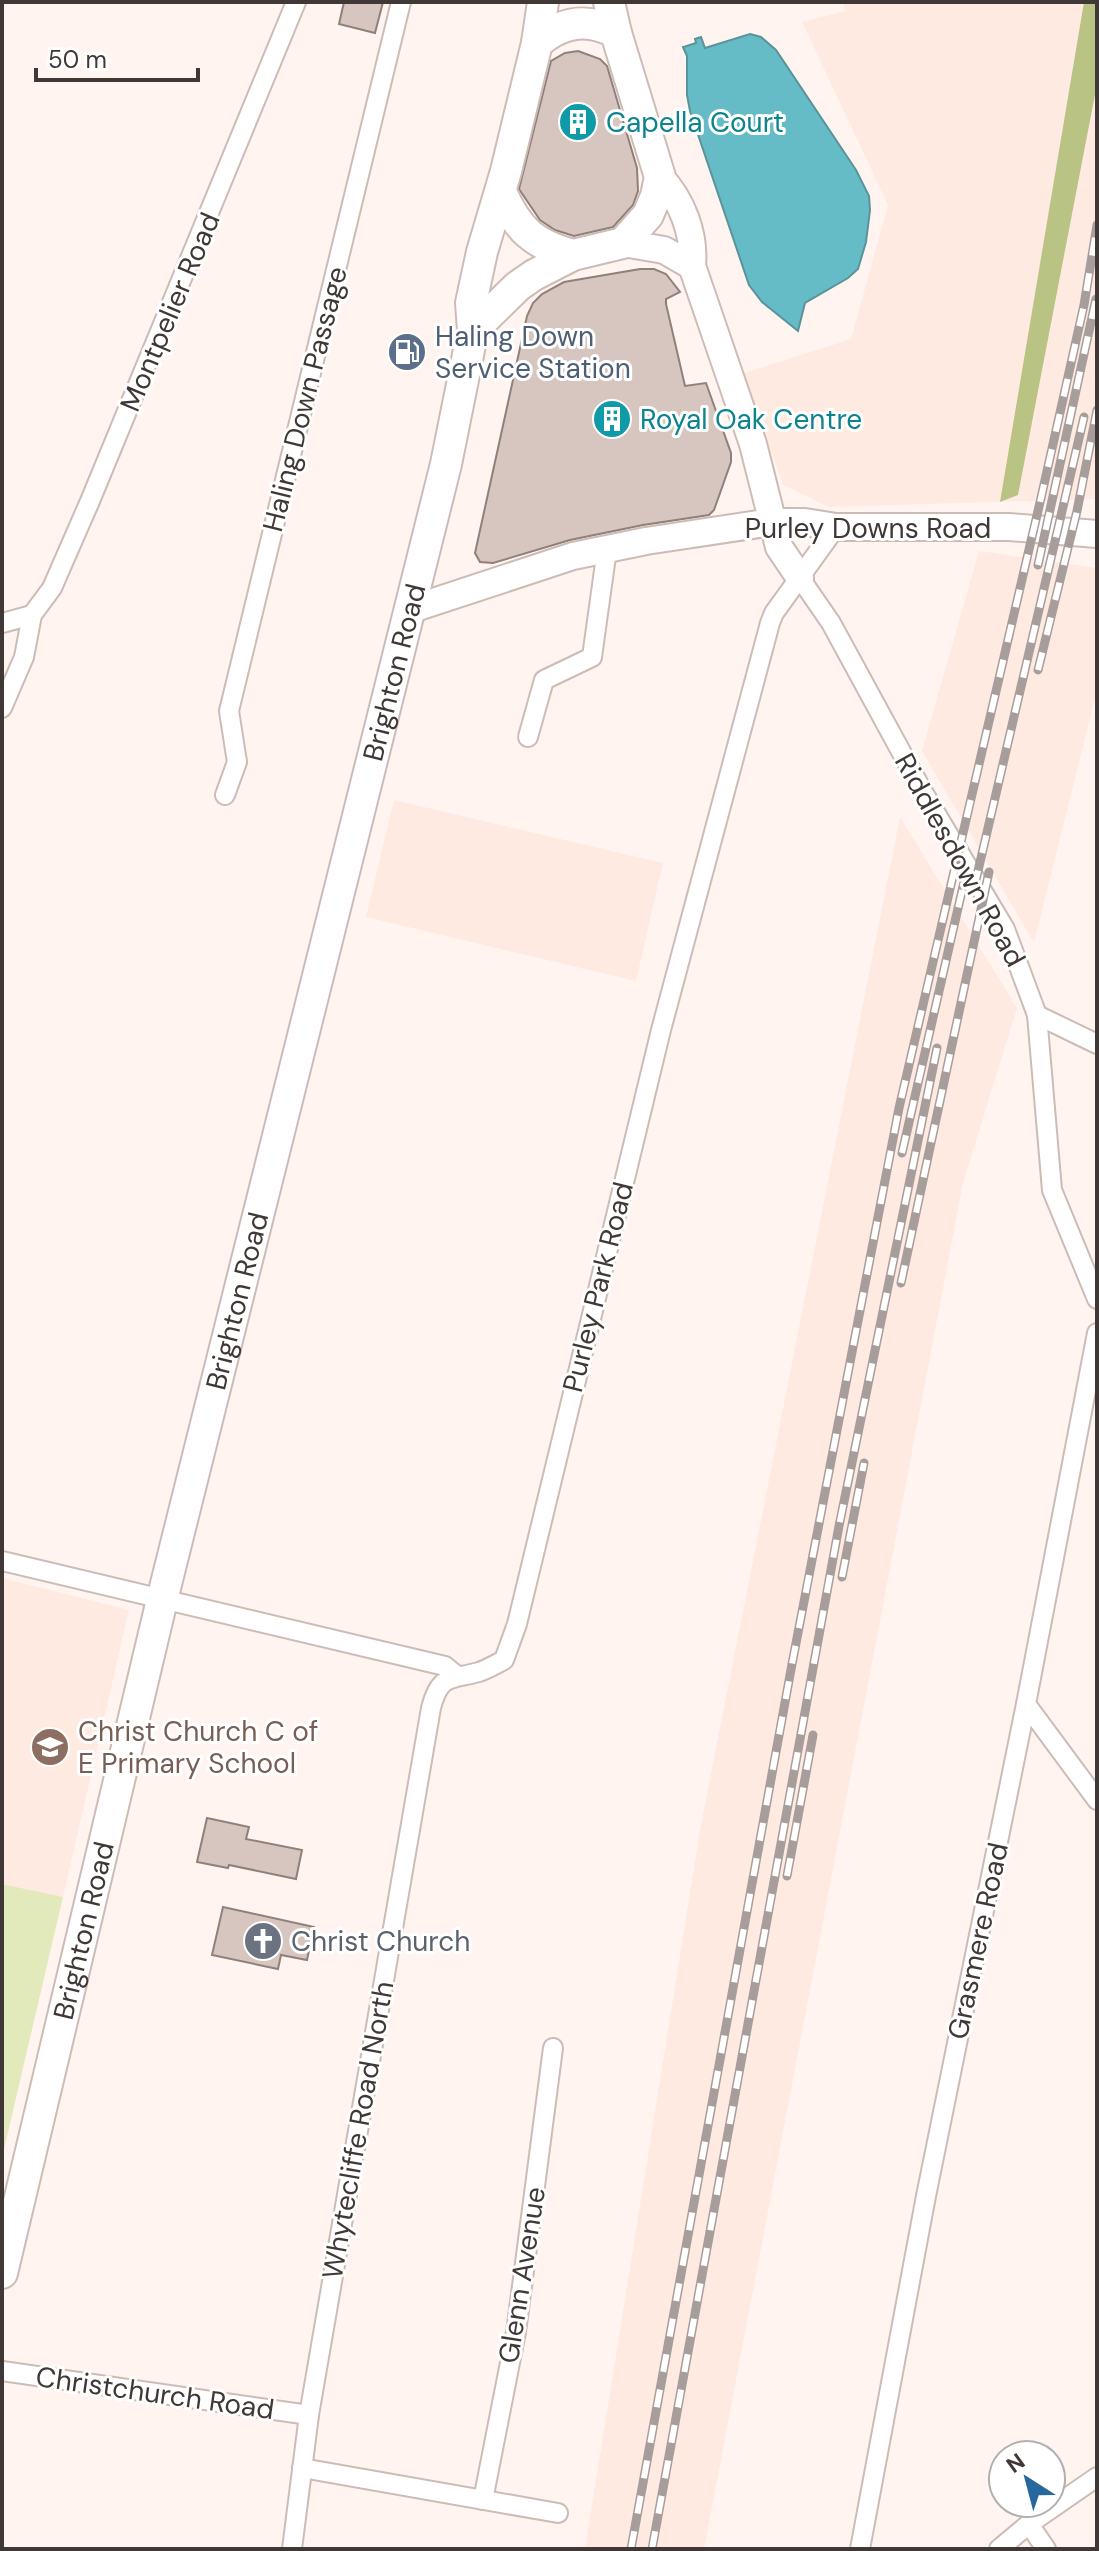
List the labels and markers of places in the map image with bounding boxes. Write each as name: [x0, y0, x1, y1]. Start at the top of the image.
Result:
building icon: Capella Court: [557, 101, 599, 143]
place label: Capella Court: [606, 104, 784, 141]
place label: Haling Down Service Station: [435, 318, 631, 387]
fuel station icon: Haling Down Service Station: [386, 331, 428, 373]
building icon: Royal Oak Centre: [591, 398, 633, 440]
place label: Royal Oak Centre: [640, 401, 862, 438]
place label: Christ Church C of E Primary School: [78, 1713, 318, 1782]
school or university icon: Christ Church C of E Primary School: [29, 1726, 71, 1768]
church icon: Christ Church: [242, 1920, 284, 1962]
place label: Christ Church: [291, 1923, 470, 1960]

